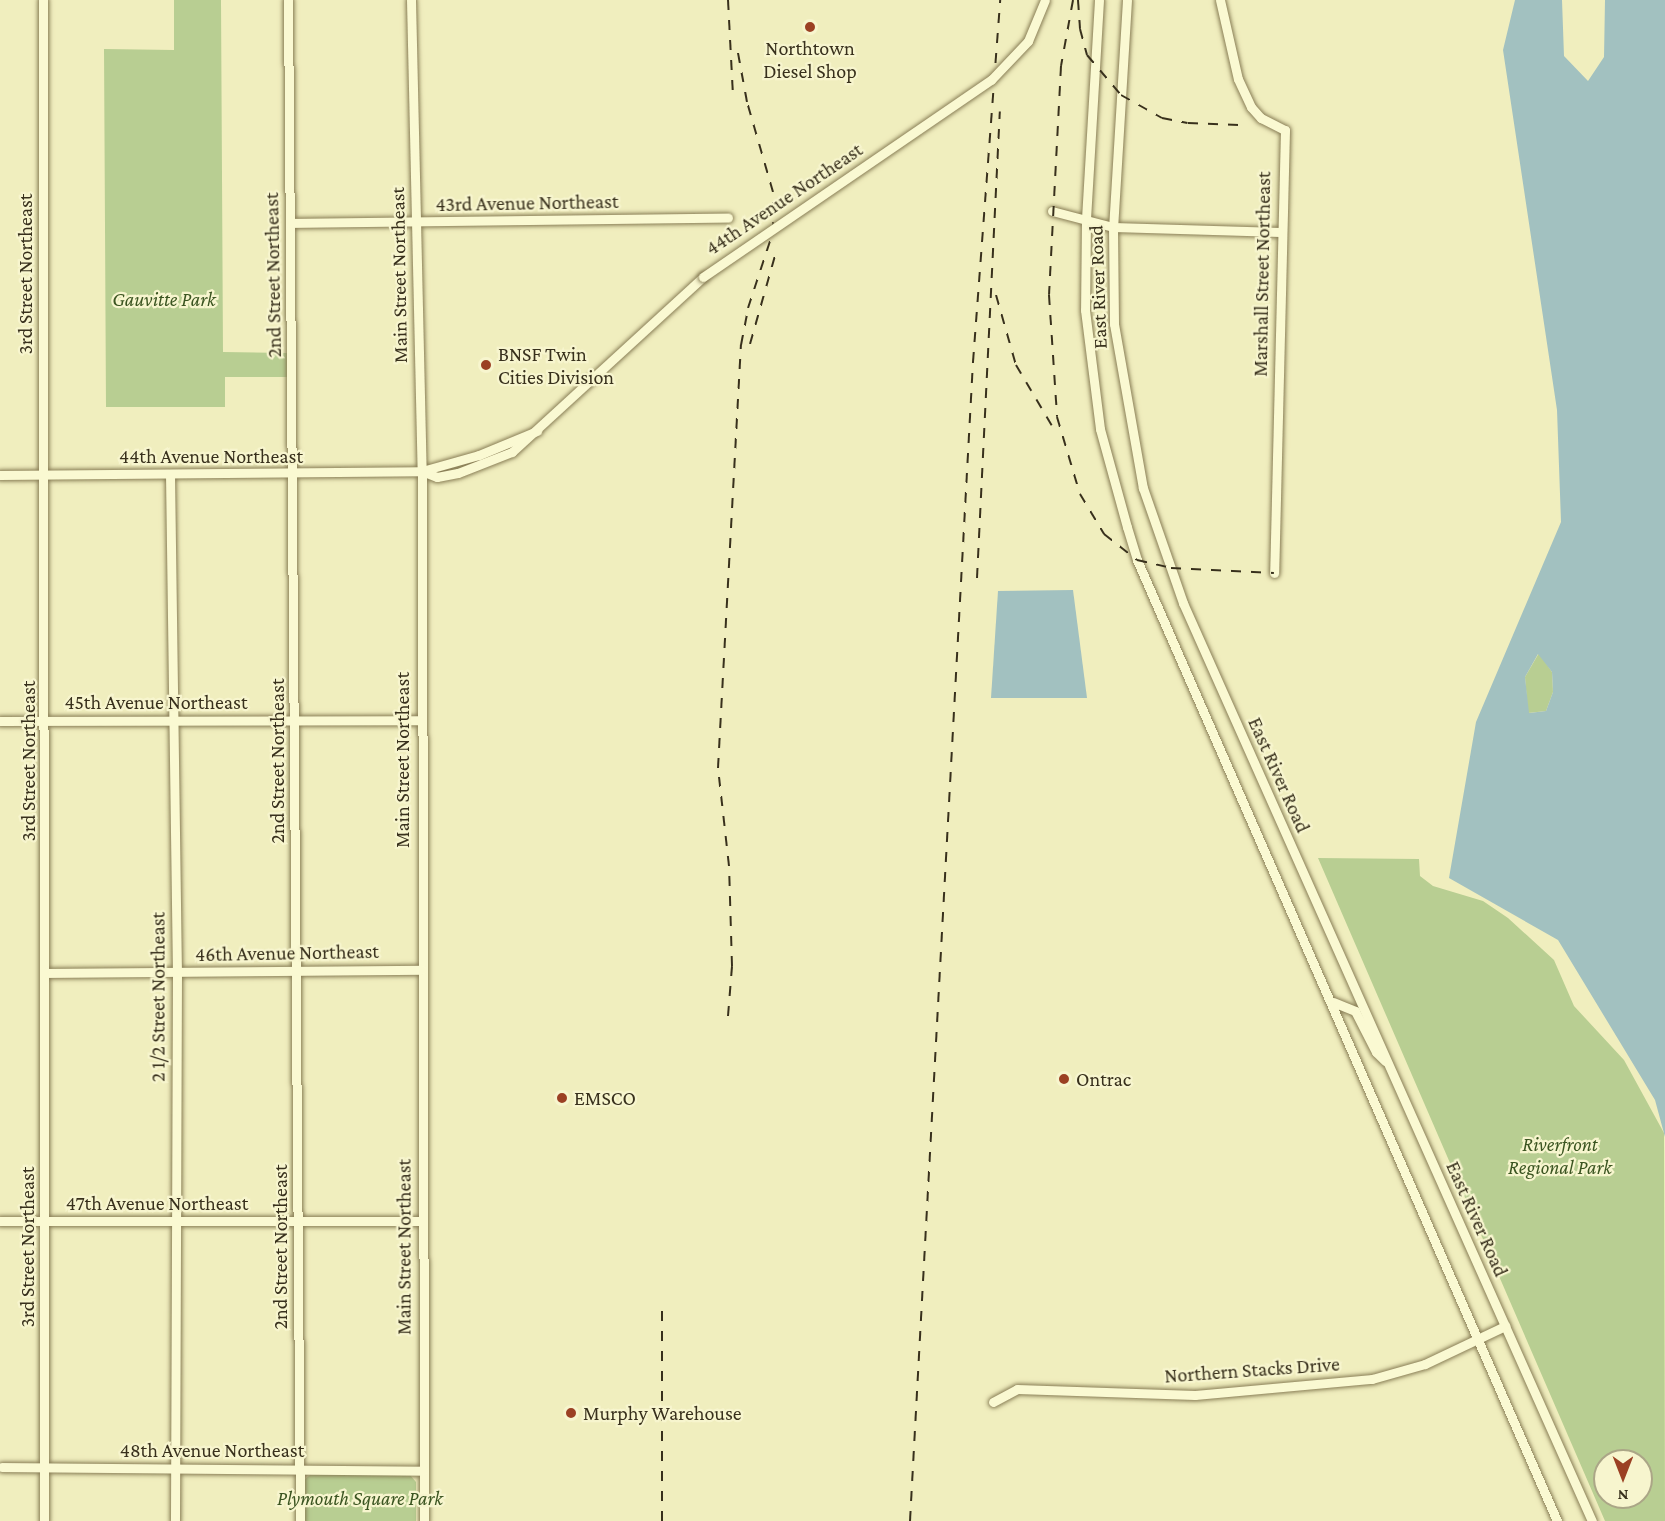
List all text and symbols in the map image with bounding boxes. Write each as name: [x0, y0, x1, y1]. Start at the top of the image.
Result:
marker: Northtown Diesel Shop: [803, 20, 817, 34]
place label: Northtown Diesel Shop: [763, 36, 857, 83]
street label: 44th Avenue Northeast: [701, 138, 867, 260]
street label: Marshall Street Northeast: [1248, 171, 1276, 377]
street label: Main Street Northeast: [385, 187, 413, 363]
street label: 43rd Avenue Northeast: [435, 189, 619, 217]
street label: 2nd Street Northeast: [260, 192, 286, 358]
street label: 3rd Street Northeast: [13, 194, 37, 354]
street label: East River Road: [1084, 225, 1112, 349]
park label: Gauvitte Park: [112, 287, 216, 311]
place label: BNSF Twin Cities Division: [498, 342, 614, 389]
marker: BNSF Twin Cities Division: [479, 358, 493, 372]
street label: 44th Avenue Northeast: [119, 444, 303, 468]
street label: Main Street Northeast: [390, 672, 414, 848]
street label: 2nd Street Northeast: [265, 678, 289, 844]
street label: 3rd Street Northeast: [16, 681, 40, 841]
street label: 45th Avenue Northeast: [64, 690, 248, 714]
street label: East River Road: [1243, 714, 1315, 836]
street label: 2 1/2 Street Northeast: [146, 912, 170, 1082]
street label: 46th Avenue Northeast: [195, 939, 379, 967]
place label: Ontrac: [1076, 1067, 1131, 1091]
marker: Ontrac: [1057, 1072, 1071, 1086]
place label: EMSCO: [574, 1086, 636, 1110]
marker: EMSCO: [555, 1091, 569, 1105]
park label: Riverfront Regional Park: [1508, 1133, 1612, 1180]
street label: East River Road: [1441, 1158, 1513, 1280]
street label: Main Street Northeast: [392, 1159, 416, 1335]
street label: 2nd Street Northeast: [268, 1164, 292, 1330]
street label: 3rd Street Northeast: [15, 1167, 39, 1327]
street label: 47th Avenue Northeast: [66, 1191, 248, 1215]
street label: Northern Stacks Drive: [1164, 1352, 1340, 1388]
place label: Murphy Warehouse: [583, 1401, 742, 1425]
marker: Murphy Warehouse: [564, 1406, 578, 1420]
street label: 48th Avenue Northeast: [120, 1438, 304, 1462]
north arrow: [1593, 1449, 1653, 1509]
park label: Plymouth Square Park: [277, 1486, 443, 1510]
text: N: [1618, 1487, 1628, 1504]

